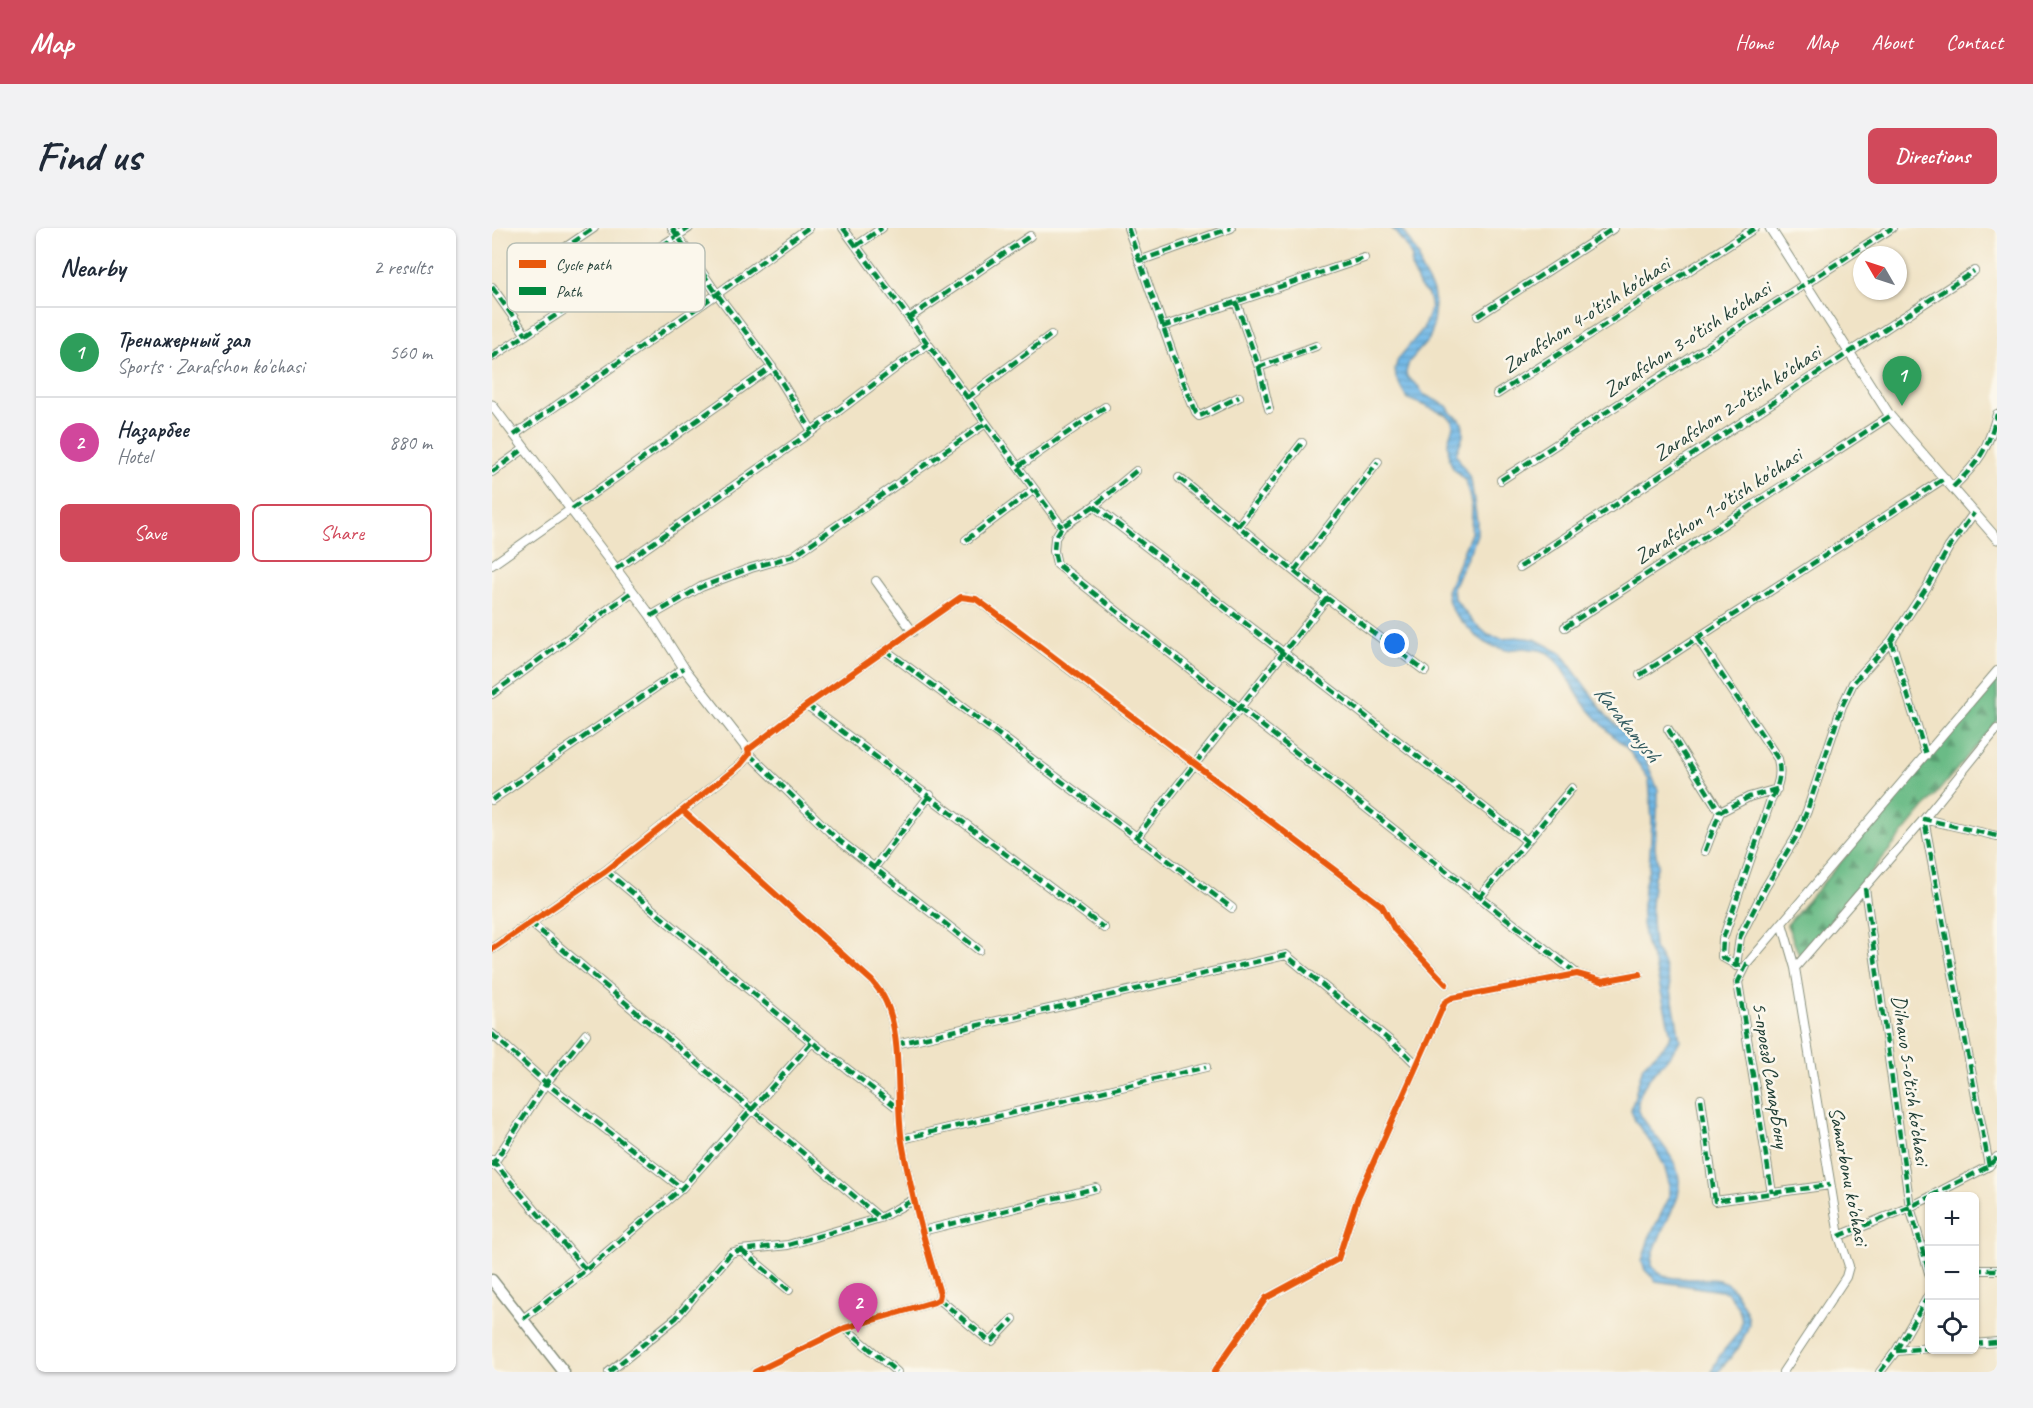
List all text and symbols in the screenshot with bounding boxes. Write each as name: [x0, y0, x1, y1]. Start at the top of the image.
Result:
text: Map: [30, 25, 73, 60]
text: Home: [1735, 29, 1773, 55]
text: Map: [1806, 29, 1838, 55]
text: About: [1871, 29, 1913, 55]
text: Contact: [1946, 29, 2003, 55]
button: Directions: [1868, 128, 1997, 184]
text: Find us: [36, 130, 141, 183]
legend: [507, 243, 705, 312]
north arrow: [1853, 246, 1907, 300]
street label: Zarafshon 4-o'tish ko'chasi: [1497, 249, 1677, 379]
text: Nearby: [60, 251, 125, 284]
text: 2 results: [373, 255, 432, 280]
text: Cycle path: [556, 255, 612, 275]
street label: Zarafshon 3-o'tish ko'chasi: [1598, 273, 1778, 403]
text: Path: [556, 282, 583, 302]
text: Тренажерный зал: [117, 326, 250, 354]
street label: Zarafshon 2-o'tish ko'chasi: [1648, 337, 1828, 467]
text: 1: [75, 340, 84, 365]
text: 560 m: [389, 340, 432, 365]
text: Sports · Zarafshon ko'chasi: [117, 354, 304, 379]
pin: 1: [1882, 356, 1922, 406]
text: Назарбее: [117, 416, 188, 444]
text: 2: [75, 430, 84, 455]
text: 880 m: [389, 430, 432, 455]
street label: Zarafshon 1-o'tish ko'chasi: [1629, 440, 1809, 570]
text: Hotel: [117, 444, 152, 469]
button: Save: [60, 504, 240, 562]
button: Share: [252, 504, 432, 562]
your location: [1380, 629, 1409, 658]
water label: Karakamysh: [1588, 680, 1668, 769]
street label: Dilnavo 5-o'tish ko'chasi: [1886, 994, 1936, 1169]
street label: 5-проезд СамарБону: [1747, 1000, 1796, 1152]
street label: Samarbonu ko'chasi: [1823, 1105, 1876, 1250]
map controls: [1925, 1192, 1979, 1354]
button: +: [1925, 1192, 1979, 1246]
button: −: [1925, 1246, 1979, 1300]
pin: 2: [838, 1284, 878, 1333]
button: locate: [1925, 1300, 1979, 1354]

